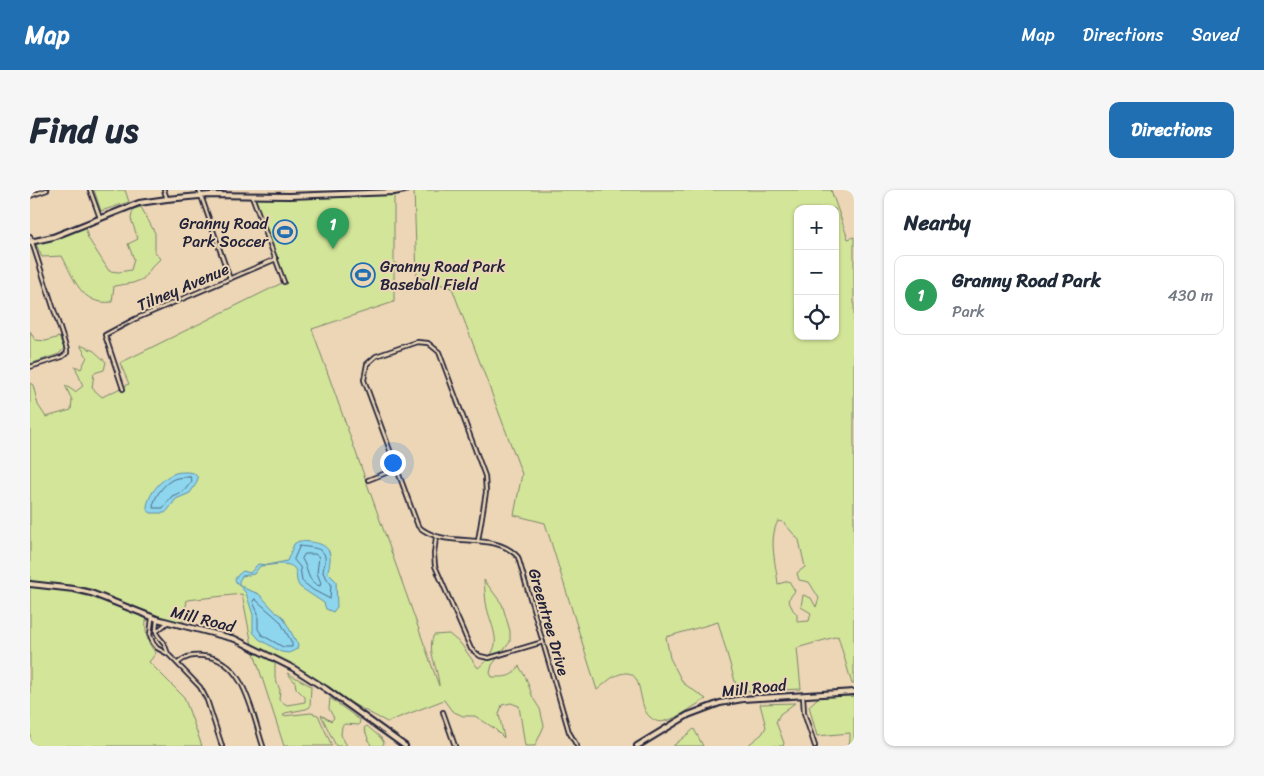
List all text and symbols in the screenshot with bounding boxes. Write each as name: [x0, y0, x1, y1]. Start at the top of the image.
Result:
text: Map: [25, 14, 69, 56]
text: Map: [1022, 19, 1055, 51]
text: Directions: [1083, 19, 1164, 51]
text: Saved: [1192, 19, 1239, 51]
text: Find us: [30, 99, 138, 161]
button: Directions: [1109, 102, 1234, 158]
text: Nearby: [904, 204, 970, 242]
map controls: [794, 205, 839, 340]
button: +: [794, 205, 839, 250]
pin: 1: [317, 208, 349, 249]
place label: Granny Road Park Soccer: [179, 209, 270, 256]
sports icon: Granny Road Park Soccer: [272, 219, 298, 245]
button: −: [794, 250, 839, 295]
place label: Granny Road Park Baseball Field: [380, 252, 506, 299]
street label: Tilney Avenue: [132, 254, 234, 320]
sports icon: Granny Road Park Baseball Field: [350, 262, 376, 288]
text: Granny Road Park: [952, 264, 1101, 297]
text: 1: [918, 281, 924, 310]
text: 430 m: [1168, 281, 1213, 310]
button: locate: [794, 295, 839, 340]
text: Park: [952, 297, 985, 326]
your location: [380, 450, 406, 476]
street label: Greentree Drive: [520, 565, 578, 679]
street label: Mill Road: [168, 597, 240, 641]
street label: Mill Road: [720, 670, 789, 706]

